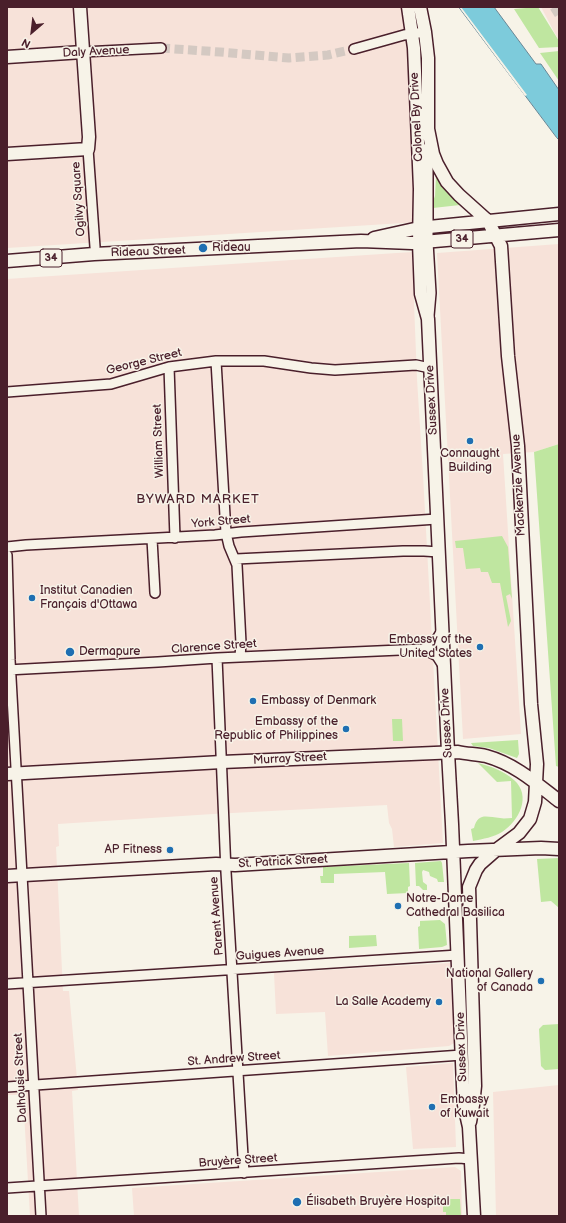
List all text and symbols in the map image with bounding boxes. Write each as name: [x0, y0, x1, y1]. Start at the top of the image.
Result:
north arrow: [12, 12, 52, 52]
text: N: [19, 35, 33, 51]
street label: Daly Avenue: [62, 43, 130, 61]
street label: Colonel By Drive: [407, 72, 427, 162]
street label: Ogilvy Square: [69, 161, 89, 237]
road number: 34: [451, 230, 473, 248]
place label: Rideau: [212, 241, 251, 255]
marker: Rideau: [197, 242, 209, 254]
street label: Rideau Street: [110, 243, 186, 261]
road number: 34: [40, 249, 62, 267]
street label: George Street: [105, 346, 183, 378]
street label: Sussex Drive: [423, 365, 441, 435]
street label: William Street: [151, 404, 167, 478]
street label: Mackenzie Avenue: [509, 434, 529, 536]
marker: Connaught Building: [465, 436, 475, 446]
place label: Connaught Building: [440, 447, 500, 475]
district label: BYWARD MARKET: [136, 492, 260, 508]
street label: York Street: [191, 512, 251, 532]
place label: Institut Canadien Français d'Ottawa: [40, 584, 137, 612]
marker: Institut Canadien Français d'Ottawa: [27, 593, 37, 603]
place label: Embassy of the United States: [389, 633, 472, 661]
street label: Clarence Street: [171, 637, 257, 657]
marker: Embassy of the United States: [475, 642, 485, 652]
place label: Dermapure: [79, 645, 140, 659]
marker: Dermapure: [64, 646, 76, 658]
street label: Sussex Drive: [438, 688, 456, 758]
place label: Embassy of Denmark: [261, 694, 376, 708]
marker: Embassy of Denmark: [248, 696, 258, 706]
place label: Embassy of the Republic of Philippines: [214, 715, 338, 743]
marker: Embassy of the Republic of Philippines: [341, 724, 351, 734]
street label: Murray Street: [253, 750, 327, 768]
place label: AP Fitness: [104, 843, 162, 857]
marker: AP Fitness: [165, 845, 175, 855]
street label: St. Patrick Street: [238, 852, 328, 872]
street label: Parent Avenue: [207, 876, 227, 956]
place label: Notre-Dame Cathedral Basilica: [406, 892, 505, 920]
marker: Notre-Dame Cathedral Basilica: [393, 901, 403, 911]
street label: Guigues Avenue: [235, 944, 325, 964]
place label: National Gallery of Canada: [446, 967, 533, 995]
marker: National Gallery of Canada: [536, 976, 546, 986]
place label: La Salle Academy: [335, 995, 431, 1009]
marker: La Salle Academy: [434, 997, 444, 1007]
street label: Sussex Drive: [454, 1012, 470, 1082]
street label: Dalhousie Street: [11, 1033, 31, 1123]
street label: St. Andrew Street: [187, 1049, 281, 1069]
place label: Embassy of Kuwait: [440, 1093, 489, 1121]
marker: Embassy of Kuwait: [427, 1102, 437, 1112]
street label: Bruyère Street: [198, 1151, 278, 1171]
place label: Élisabeth Bruyère Hospital: [306, 1195, 449, 1209]
marker: Élisabeth Bruyère Hospital: [291, 1196, 303, 1208]

